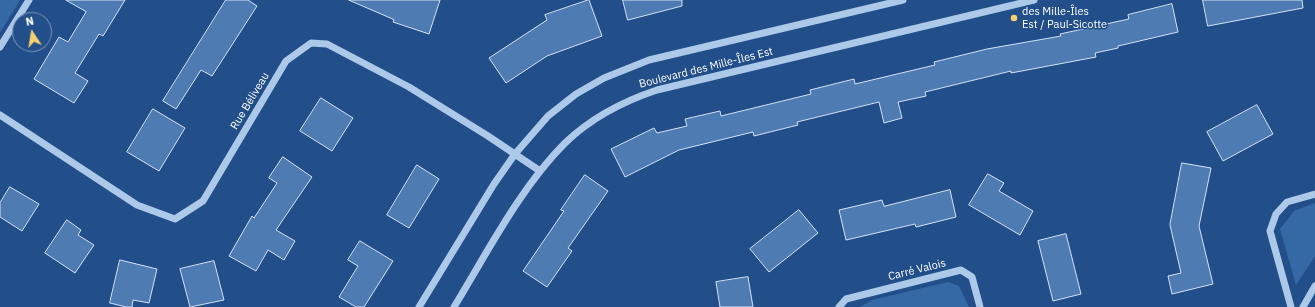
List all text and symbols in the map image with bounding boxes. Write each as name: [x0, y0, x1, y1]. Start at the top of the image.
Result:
place label: des Mille-Îles Est / Paul-Sicotte: [1022, 5, 1107, 31]
north arrow: [12, 12, 52, 52]
marker: des Mille-Îles Est / Paul-Sicotte: [1009, 13, 1019, 23]
text: N: [24, 14, 35, 29]
street label: Boulevard des Mille-Îles Est: [638, 45, 774, 91]
street label: Rue Béliveau: [228, 70, 272, 132]
street label: Carré Valois: [887, 256, 947, 284]

